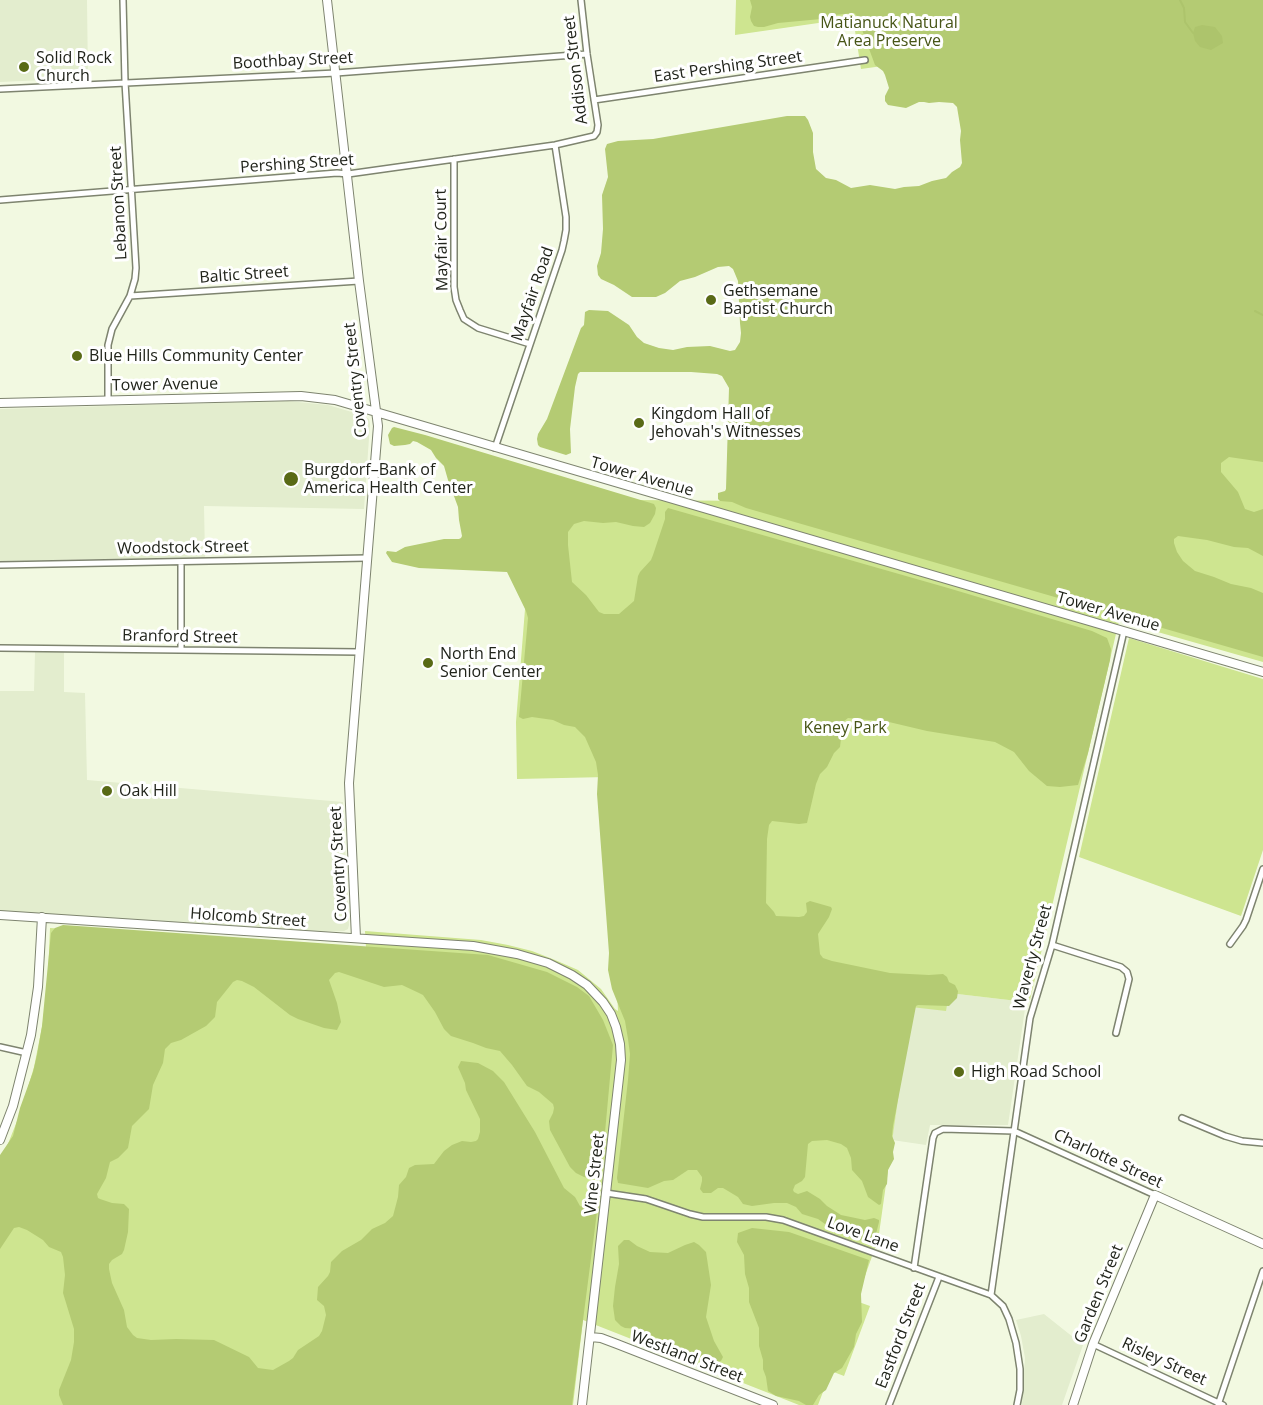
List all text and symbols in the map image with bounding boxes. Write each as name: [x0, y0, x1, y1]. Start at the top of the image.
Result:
park label: Matianuck Natural Area Preserve: [820, 13, 958, 51]
street label: Addison Street: [560, 14, 592, 126]
street label: East Pershing Street: [653, 47, 803, 87]
place label: Solid Rock Church: [36, 48, 112, 86]
street label: Boothbay Street: [232, 48, 354, 74]
marker: Solid Rock Church: [17, 60, 31, 74]
street label: Lebanon Street: [106, 146, 132, 260]
street label: Pershing Street: [239, 150, 355, 178]
street label: Mayfair Court: [432, 189, 452, 291]
street label: Mayfair Road: [508, 244, 558, 344]
street label: Baltic Street: [199, 262, 289, 288]
place label: Gethsemane Baptist Church: [723, 281, 833, 319]
marker: Gethsemane Baptist Church: [704, 293, 718, 307]
street label: Coventry Street: [340, 322, 372, 438]
place label: Blue Hills Community Center: [89, 346, 303, 366]
marker: Blue Hills Community Center: [70, 349, 84, 363]
street label: Tower Avenue: [112, 374, 218, 396]
place label: Kingdom Hall of Jehovah's Witnesses: [651, 404, 801, 442]
marker: Kingdom Hall of Jehovah's Witnesses: [632, 416, 646, 430]
street label: Tower Avenue: [588, 453, 696, 501]
place label: Burgdorf–Bank of America Health Center: [304, 460, 473, 498]
marker: Burgdorf–Bank of America Health Center: [282, 470, 300, 488]
street label: Woodstock Street: [117, 537, 249, 559]
street label: Tower Avenue: [1054, 588, 1162, 636]
street label: Branford Street: [122, 626, 238, 648]
place label: North End Senior Center: [440, 644, 542, 682]
marker: North End Senior Center: [421, 656, 435, 670]
park label: Keney Park: [803, 718, 887, 738]
place label: Oak Hill: [119, 781, 177, 801]
marker: Oak Hill: [100, 784, 114, 798]
street label: Coventry Street: [326, 806, 352, 922]
street label: Waverly Street: [1010, 902, 1056, 1012]
street label: Holcomb Street: [189, 904, 307, 932]
place label: High Road School: [971, 1062, 1101, 1082]
marker: High Road School: [952, 1065, 966, 1079]
street label: Charlotte Street: [1050, 1125, 1166, 1193]
street label: Vine Street: [581, 1133, 609, 1215]
street label: Love Lane: [824, 1213, 902, 1257]
street label: Garden Street: [1071, 1242, 1127, 1346]
street label: Eastford Street: [872, 1281, 930, 1391]
street label: Westland Street: [628, 1327, 746, 1387]
street label: Risley Street: [1119, 1334, 1209, 1390]

